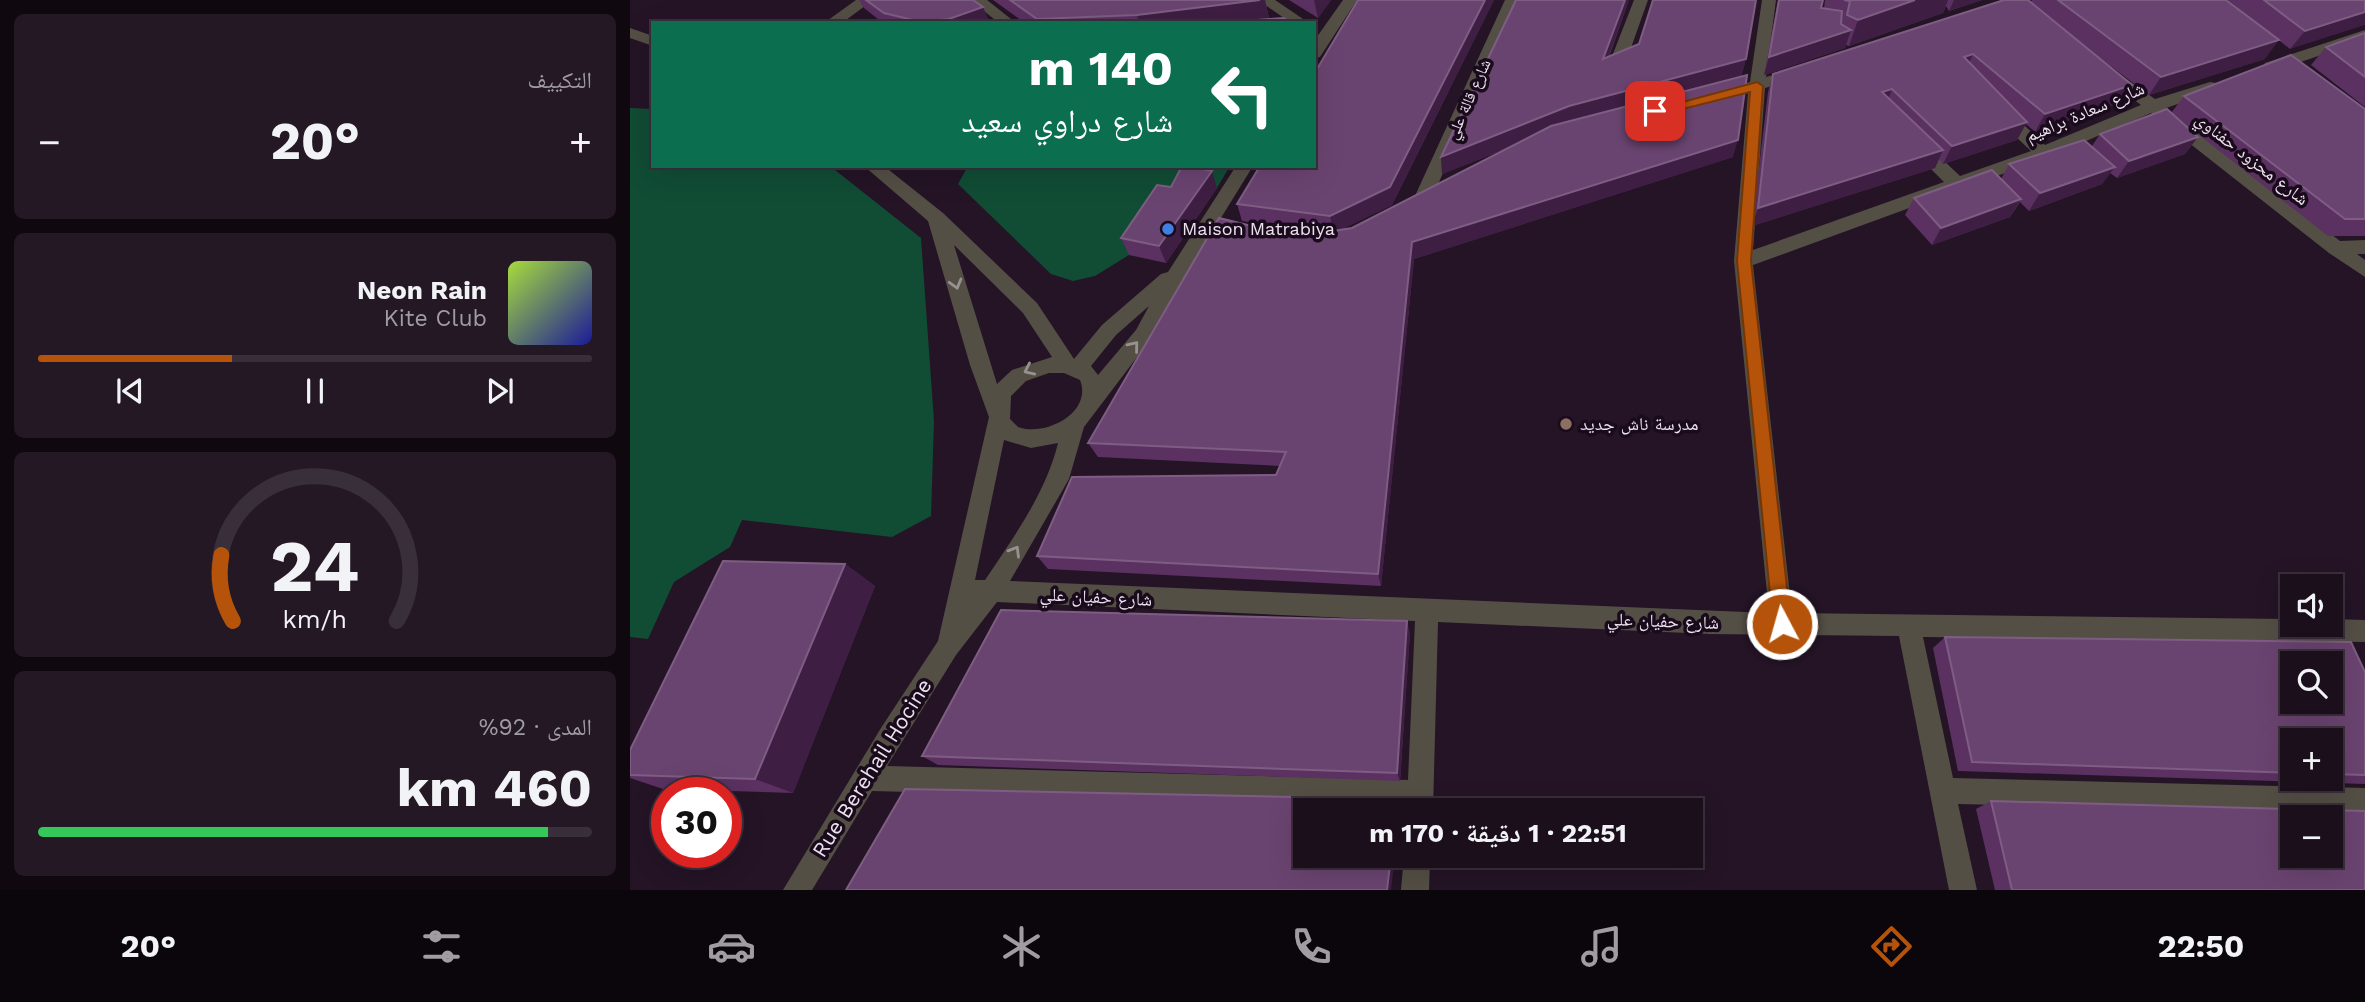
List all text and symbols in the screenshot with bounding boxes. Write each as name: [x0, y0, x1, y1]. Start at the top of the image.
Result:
text: 140 m: [1029, 39, 1173, 97]
icon: left: [1197, 49, 1288, 140]
street label: شارع قالة علي: [1442, 56, 1497, 143]
text: التكييف: [527, 67, 592, 94]
street label: شارع سعادة براهيم: [2022, 77, 2148, 148]
pin: [1625, 81, 1685, 141]
icon: arrive: [1636, 92, 1674, 130]
text: شارع دراوي سعيد: [961, 102, 1173, 140]
street label: شارع محزود حفناوي: [2189, 108, 2313, 213]
text: 20°: [270, 111, 360, 172]
text: −: [38, 120, 61, 164]
text: +: [569, 120, 592, 164]
place label: Maison Matrabiya: [1182, 218, 1335, 239]
marker: Maison Matrabiya: [1160, 221, 1176, 237]
text: Neon Rain: [357, 275, 487, 305]
one-way arrow: [948, 277, 962, 289]
text: Kite Club: [384, 305, 487, 332]
one-way arrow: [1126, 341, 1138, 354]
one-way arrow: [1024, 362, 1036, 376]
icon: previous: [111, 372, 149, 410]
icon: pause: [296, 372, 334, 410]
icon: next: [481, 372, 519, 410]
place label: مدرسة ناش جديد: [1580, 413, 1698, 435]
marker: مدرسة ناش جديد: [1558, 416, 1574, 432]
text: 24: [270, 523, 360, 609]
one-way arrow: [1007, 545, 1020, 558]
map controls: [2280, 574, 2343, 868]
button: sound: [2280, 574, 2343, 637]
street label: شارع حفيان علي: [1039, 583, 1153, 614]
position arrow: [1745, 587, 1819, 661]
text: km/h: [283, 604, 347, 633]
street label: شارع حفيان علي: [1606, 608, 1720, 638]
button: search: [2280, 651, 2343, 714]
street label: Rue Berehail Hocine: [806, 674, 937, 862]
text: المدى · 92%: [479, 714, 592, 741]
button: +: [2280, 728, 2343, 791]
text: 460 km: [397, 758, 592, 819]
speed limit sign: 30: [651, 777, 742, 868]
button: −: [2280, 805, 2343, 868]
text: 22:51 · 1 دقيقة · 170 m: [1369, 818, 1627, 848]
icon: filters: [417, 922, 466, 971]
icon: car: [707, 922, 756, 971]
icon: climate: [997, 922, 1046, 971]
icon: phone: [1287, 922, 1336, 971]
icon: music: [1577, 922, 1626, 971]
icon: directions: [1867, 922, 1916, 971]
text: 20°: [121, 927, 176, 965]
text: 22:50: [2157, 927, 2244, 965]

